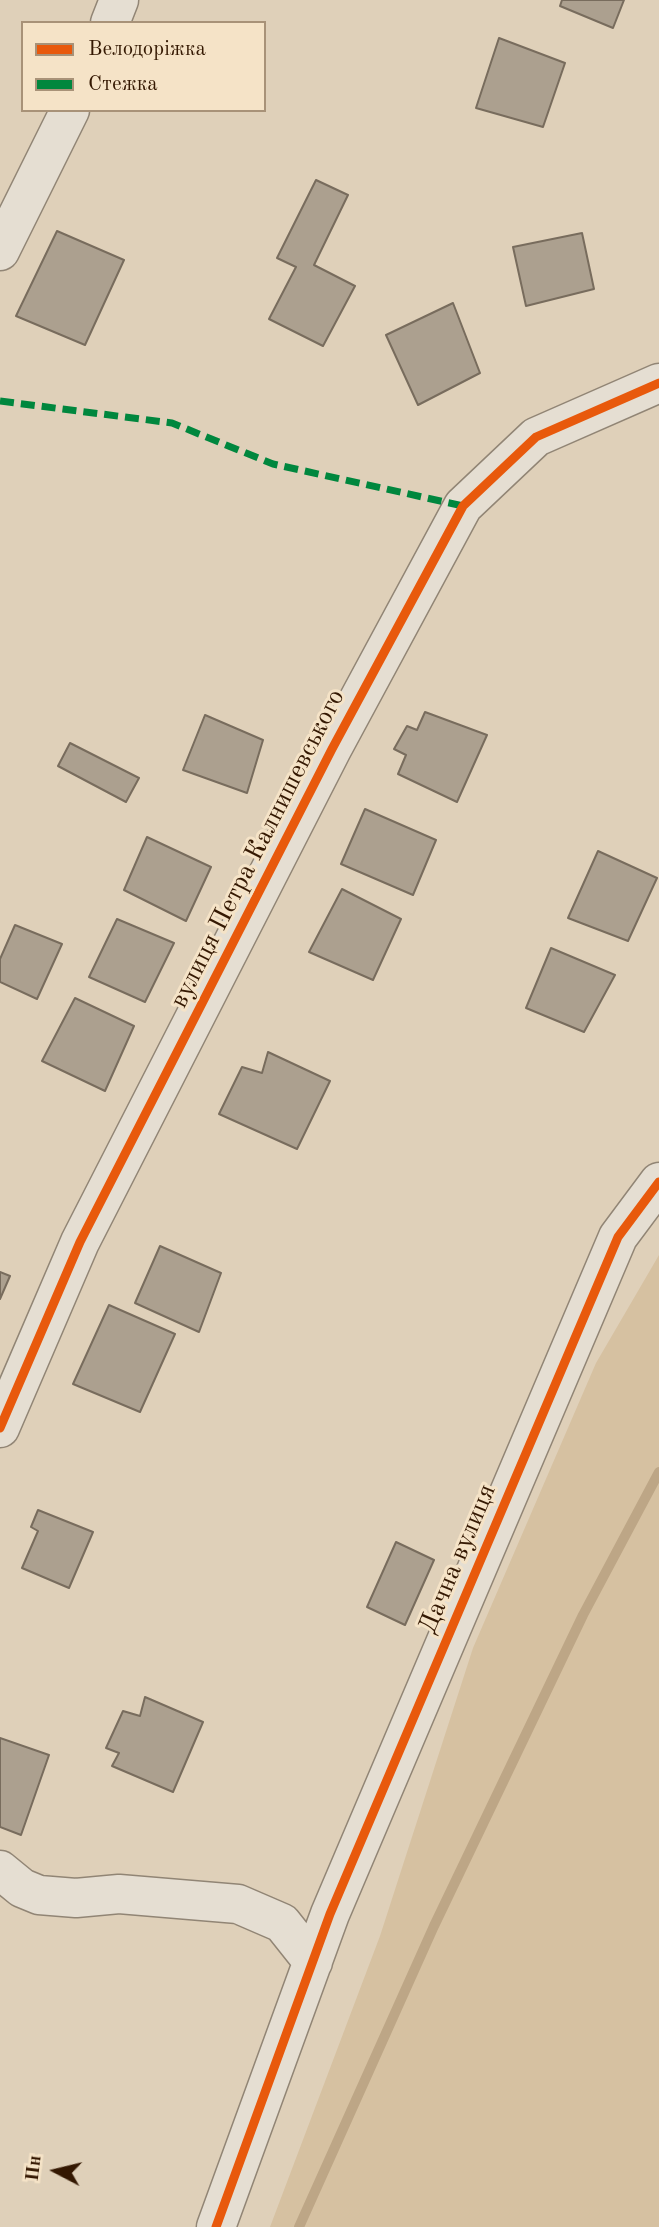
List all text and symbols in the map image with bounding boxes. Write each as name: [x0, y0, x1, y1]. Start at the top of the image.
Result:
legend: [21, 21, 266, 112]
text: Велодоріжка: [88, 39, 206, 60]
text: Стежка: [88, 74, 158, 95]
street label: вулиця Петра Калнишевського: [164, 684, 352, 1014]
street label: Дачна вулиця: [413, 1480, 503, 1638]
north arrow: [21, 2136, 91, 2206]
text: Пн: [24, 2154, 46, 2183]

